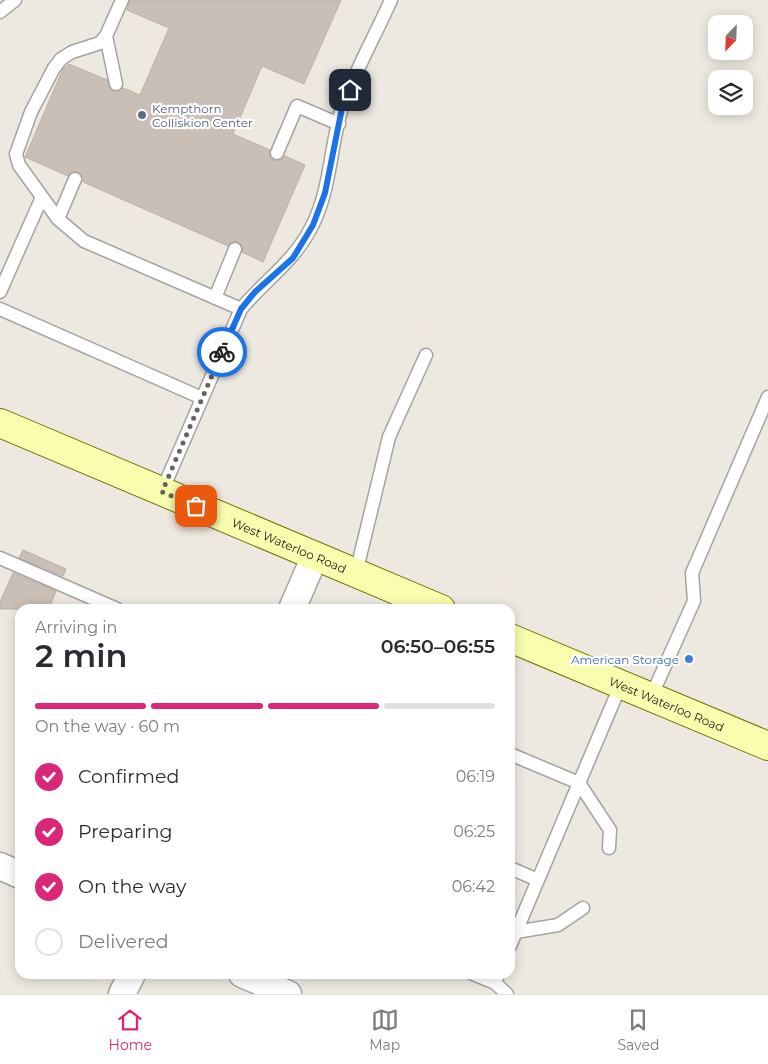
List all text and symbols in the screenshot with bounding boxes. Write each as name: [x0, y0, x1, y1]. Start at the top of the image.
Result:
north arrow: [708, 15, 752, 60]
map controls: [708, 15, 753, 115]
pin: [329, 69, 371, 111]
button: layers: [708, 70, 753, 115]
icon: home: [336, 76, 364, 104]
place label: Kempthorn Colliskion Center: [152, 101, 253, 130]
marker: Kempthorn Colliskion Center: [136, 109, 148, 121]
courier: [197, 327, 247, 377]
icon: bike: [208, 338, 236, 366]
pin: [175, 485, 217, 527]
icon: bag: [182, 492, 210, 520]
street label: West Waterloo Road: [230, 514, 349, 576]
text: Arriving in: [35, 618, 117, 637]
text: 06:50–06:55: [381, 635, 495, 658]
text: 2 min: [35, 636, 127, 675]
place label: American Storage: [571, 652, 679, 667]
marker: American Storage: [683, 653, 695, 665]
street label: West Waterloo Road: [607, 673, 726, 734]
text: On the way · 60 m: [35, 717, 180, 736]
icon: check: [35, 763, 63, 791]
text: Confirmed: [78, 765, 179, 788]
text: 06:19: [456, 767, 495, 786]
icon: check: [35, 818, 63, 846]
text: Preparing: [78, 820, 173, 843]
text: 06:25: [453, 822, 495, 841]
icon: check: [35, 873, 63, 901]
text: On the way: [78, 875, 186, 898]
text: 06:42: [452, 877, 495, 896]
text: Delivered: [78, 930, 169, 953]
tab: Home: [109, 1006, 152, 1054]
tab: Map: [369, 1006, 400, 1054]
tab: Saved: [617, 1006, 659, 1054]

